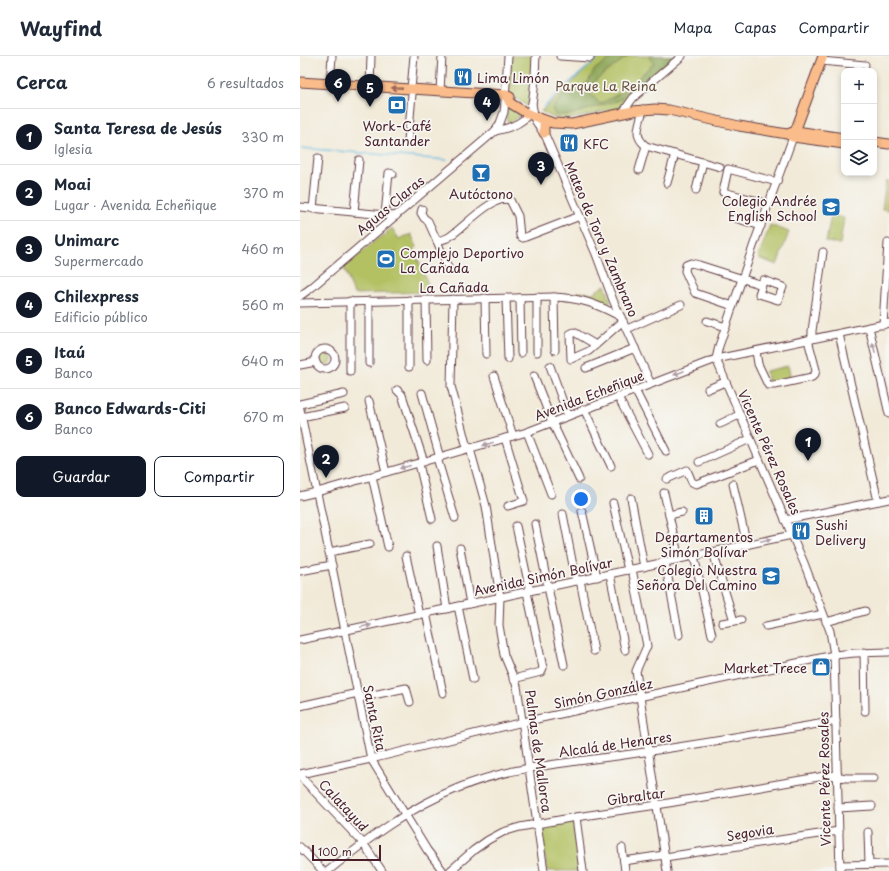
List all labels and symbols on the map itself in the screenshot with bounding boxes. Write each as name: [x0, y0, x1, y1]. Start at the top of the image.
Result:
restaurant icon: Lima Limón: [452, 66, 474, 88]
place label: Lima Limón: [477, 68, 549, 87]
pin: 6: [325, 69, 351, 102]
pin: 5: [357, 74, 383, 107]
park label: Parque La Reina: [555, 76, 657, 95]
one-way arrow: [390, 85, 403, 91]
pin: 4: [474, 88, 500, 121]
bank icon: Work-Café Santander: [386, 94, 408, 116]
place label: Work-Café Santander: [363, 116, 432, 150]
restaurant icon: KFC: [558, 132, 580, 154]
place label: KFC: [583, 134, 609, 153]
pin: 3: [528, 152, 554, 185]
street label: Mateo de Toro y Zambrano: [561, 158, 643, 320]
bar icon: Autóctono: [470, 162, 492, 184]
street label: Aguas Claras: [352, 171, 428, 239]
place label: Autóctono: [449, 184, 513, 203]
place label: Colegio Andrée English School: [722, 191, 817, 225]
school or university icon: Colegio Andrée English School: [820, 196, 842, 218]
place label: Complejo Deportivo La Cañada: [400, 243, 524, 277]
sports icon: Complejo Deportivo La Cañada: [375, 248, 397, 270]
street label: La Cañada: [419, 277, 490, 297]
one-way arrow: [871, 342, 877, 354]
street label: Avenida Echeñique: [531, 365, 647, 425]
one-way arrow: [673, 371, 685, 377]
street label: Vicente Pérez Rosales: [734, 387, 806, 518]
pin: 1: [795, 428, 821, 461]
one-way arrow: [482, 441, 494, 447]
pin: 2: [313, 445, 339, 478]
one-way arrow: [399, 464, 411, 470]
your location: [571, 489, 591, 509]
building icon: Departamentos Simón Bolívar: [693, 505, 715, 527]
place label: Sushi Delivery: [815, 515, 866, 549]
restaurant icon: Sushi Delivery: [790, 520, 812, 542]
place label: Departamentos Simón Bolívar: [655, 527, 753, 561]
one-way arrow: [760, 537, 773, 543]
street label: Avenida Simón Bolívar: [472, 552, 614, 600]
place label: Colegio Nuestra Señora Del Camino: [636, 560, 757, 594]
school or university icon: Colegio Nuestra Señora Del Camino: [760, 565, 782, 587]
one-way arrow: [359, 623, 372, 629]
shop icon: Market Trece: [810, 656, 832, 678]
place label: Market Trece: [724, 658, 807, 677]
street label: Simón González: [552, 673, 654, 713]
street label: Santa Rita: [359, 683, 391, 754]
street label: Palmas de Mallorca: [521, 688, 557, 814]
street label: Vicente Pérez Rosales: [813, 711, 835, 847]
street label: Alcalá de Henares: [557, 727, 673, 761]
street label: Calatayud: [315, 775, 373, 835]
street label: Gibraltar: [606, 782, 667, 809]
street label: Segovia: [725, 819, 776, 845]
scale bar: [312, 843, 381, 862]

